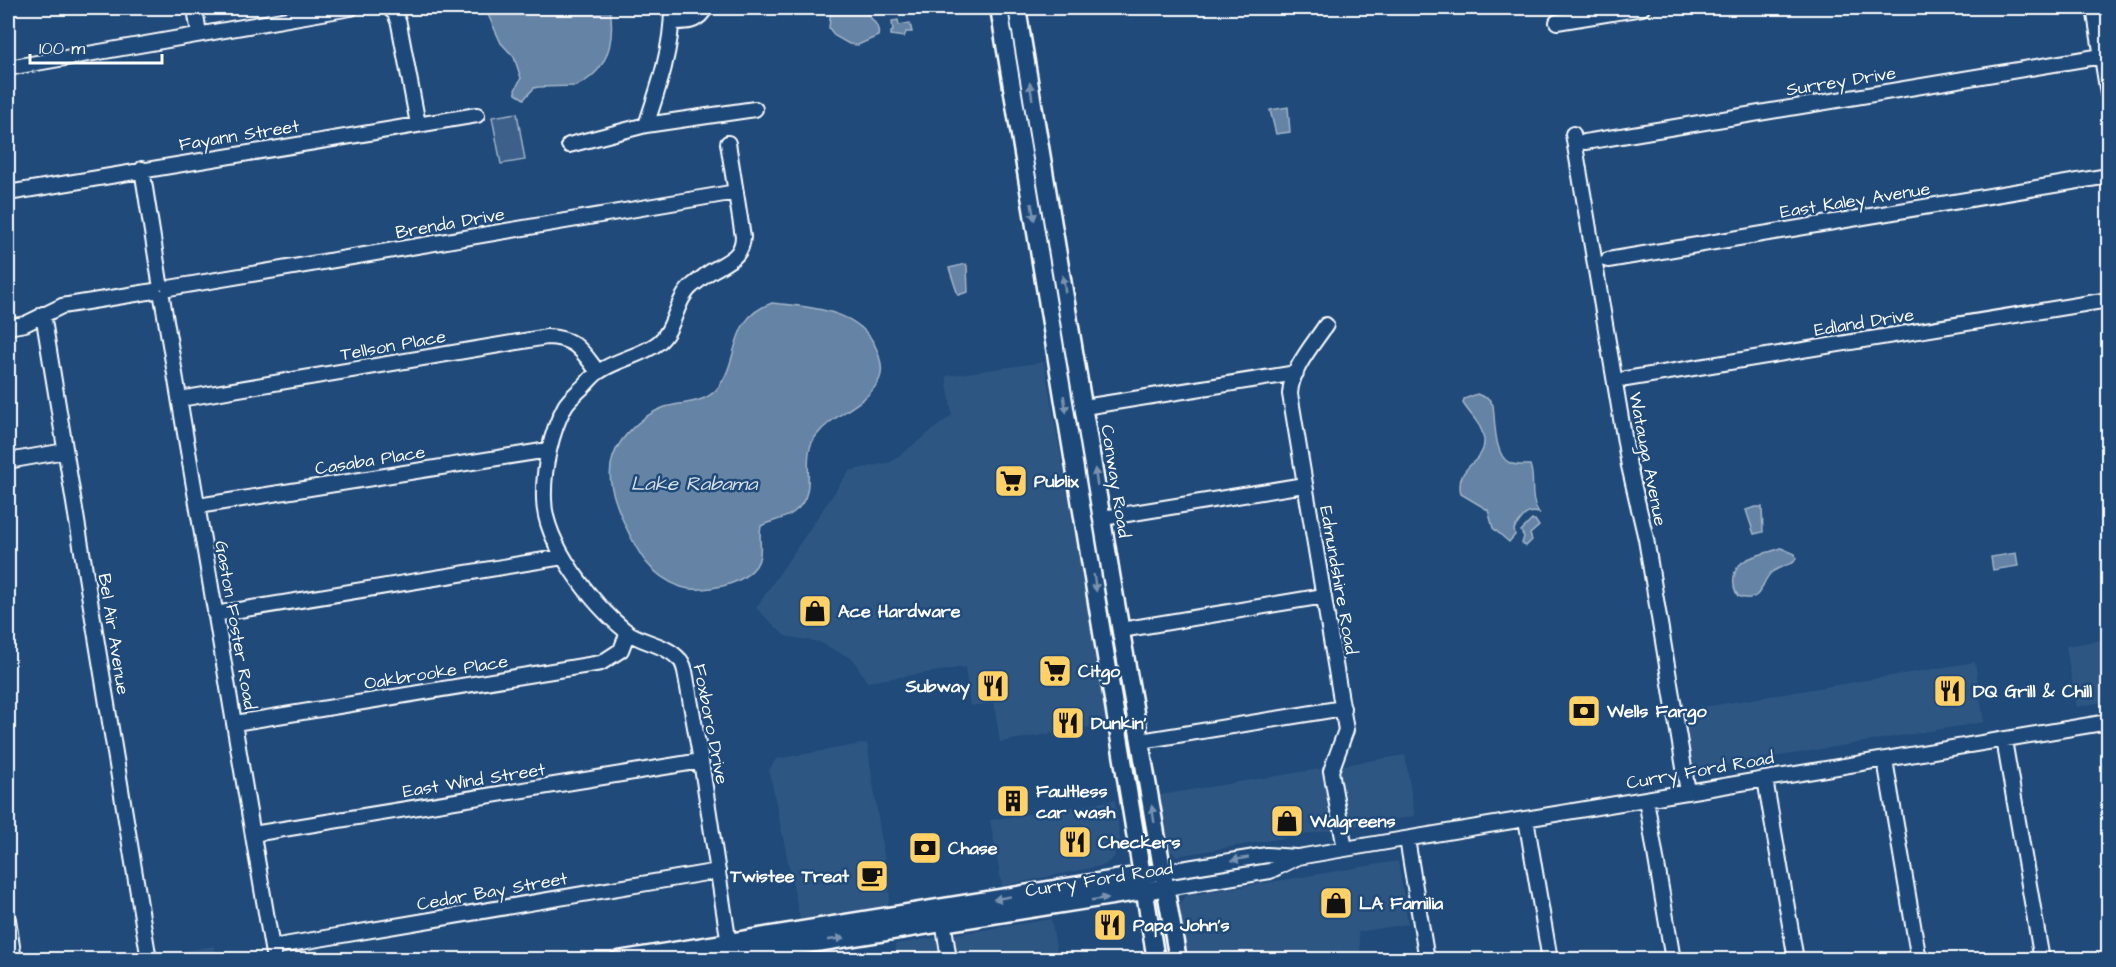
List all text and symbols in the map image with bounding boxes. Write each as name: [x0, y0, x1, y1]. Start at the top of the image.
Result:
scale bar: [30, 27, 162, 65]
text: 100 m: [39, 36, 85, 61]
street label: Surrey Drive: [1784, 60, 1898, 103]
one-way arrow: [1027, 82, 1036, 101]
street label: Fayann Street: [177, 114, 302, 158]
street label: East Kaley Avenue: [1778, 176, 1932, 226]
street label: Brenda Drive: [394, 202, 507, 245]
one-way arrow: [1029, 202, 1038, 221]
one-way arrow: [1059, 275, 1068, 294]
street label: Edland Drive: [1812, 302, 1916, 343]
street label: Tellson Place: [338, 324, 448, 367]
street label: Watauga Avenue: [1621, 390, 1673, 529]
one-way arrow: [1061, 395, 1070, 414]
street label: Conway Road: [1093, 423, 1137, 539]
street label: Casaba Place: [313, 439, 427, 482]
supermarket icon: Publix: [993, 463, 1029, 499]
one-way arrow: [1091, 467, 1100, 486]
place label: Publix: [1034, 469, 1079, 494]
water label: Lake Rabama: [631, 470, 758, 498]
street label: Edmundshire Road: [1313, 504, 1364, 656]
street label: Gaston Foster Road: [208, 539, 263, 712]
street label: Bel Air Avenue: [92, 572, 135, 697]
one-way arrow: [1091, 573, 1100, 592]
shop icon: Ace Hardware: [797, 593, 833, 629]
place label: Ace Hardware: [838, 599, 961, 624]
street label: Oakbrooke Place: [362, 649, 510, 696]
supermarket icon: Citgo: [1037, 653, 1073, 689]
place label: Citgo: [1078, 659, 1121, 685]
street label: Foxboro Drive: [687, 662, 734, 787]
restaurant icon: Subway: [975, 668, 1011, 704]
restaurant icon: DQ Grill & Chill: [1932, 673, 1968, 709]
place label: Subway: [905, 674, 970, 700]
place label: DQ Grill & Chill: [1973, 679, 2092, 704]
bank icon: Wells Fargo: [1566, 693, 1602, 729]
place label: Wells Fargo: [1606, 699, 1707, 725]
restaurant icon: Dunkin': [1050, 705, 1086, 741]
place label: Dunkin': [1091, 711, 1147, 736]
street label: Curry Ford Road: [1624, 745, 1776, 797]
street label: East Wind Street: [401, 757, 548, 804]
place label: Faultless car wash: [1036, 779, 1116, 825]
building icon: Faultless car wash: [995, 783, 1031, 819]
shop icon: Walgreens: [1269, 803, 1305, 839]
one-way arrow: [1149, 804, 1158, 823]
place label: Walgreens: [1309, 809, 1396, 835]
restaurant icon: Checkers: [1057, 824, 1093, 860]
bank icon: Chase: [907, 830, 943, 866]
place label: Checkers: [1098, 830, 1181, 855]
place label: Chase: [948, 836, 998, 861]
street label: Curry Ford Road: [1023, 855, 1175, 904]
one-way arrow: [1231, 855, 1250, 864]
cafe icon: Twistee Treat: [854, 858, 890, 894]
place label: Twistee Treat: [729, 864, 850, 889]
street label: Cedar Bay Street: [415, 866, 570, 918]
shop icon: LA Familia: [1318, 885, 1354, 921]
place label: LA Familia: [1359, 891, 1444, 916]
one-way arrow: [992, 894, 1011, 903]
one-way arrow: [1091, 894, 1110, 903]
restaurant icon: Papa John's: [1092, 907, 1128, 943]
place label: Papa John's: [1133, 913, 1230, 938]
one-way arrow: [827, 934, 846, 943]

